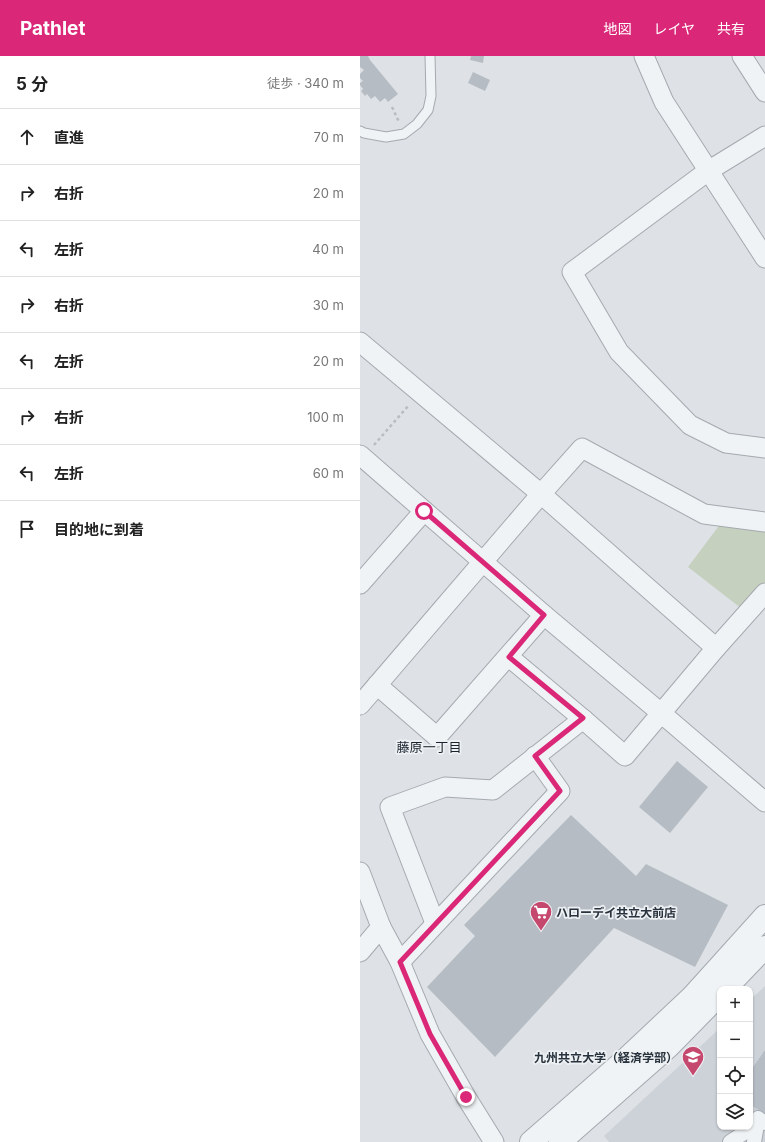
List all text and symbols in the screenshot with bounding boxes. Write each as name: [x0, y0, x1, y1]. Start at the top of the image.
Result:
text: Pathlet: [20, 17, 85, 40]
text: 地図: [603, 20, 631, 37]
text: レイヤ: [653, 20, 695, 37]
text: 共有: [717, 20, 745, 37]
text: 5 分: [16, 74, 48, 94]
text: 徒歩 · 340 m: [267, 75, 344, 91]
icon: ahead: [16, 126, 38, 148]
text: 直進: [54, 128, 84, 147]
text: 70 m: [314, 129, 344, 145]
icon: right: [16, 182, 38, 204]
text: 右折: [54, 184, 84, 203]
text: 20 m: [313, 185, 344, 201]
icon: left: [16, 238, 38, 260]
text: 左折: [54, 240, 84, 259]
text: 40 m: [312, 241, 344, 257]
icon: right: [16, 294, 38, 316]
text: 右折: [54, 296, 84, 315]
text: 30 m: [313, 297, 344, 313]
icon: left: [16, 350, 38, 372]
text: 左折: [54, 352, 84, 371]
text: 20 m: [313, 353, 344, 369]
icon: right: [16, 406, 38, 428]
text: 右折: [54, 408, 84, 427]
text: 100 m: [307, 409, 344, 425]
icon: left: [16, 462, 38, 484]
text: 左折: [54, 464, 84, 483]
text: 60 m: [313, 465, 344, 481]
route start: [415, 502, 433, 520]
icon: arrive: [16, 518, 38, 540]
text: 目的地に到着: [54, 520, 144, 539]
district label: 藤原一丁目: [396, 739, 462, 755]
supermarket icon: ハローデイ共立大前店: [528, 899, 554, 932]
place label: ハローデイ共立大前店: [556, 905, 676, 920]
map controls: [717, 986, 753, 1130]
button: +: [717, 986, 753, 1022]
button: −: [717, 1022, 753, 1058]
school or university icon: 九州共立大学（経済学部）: [680, 1044, 706, 1077]
place label: 九州共立大学（経済学部）: [534, 1050, 678, 1065]
button: locate: [717, 1058, 753, 1094]
route end: [457, 1088, 475, 1106]
button: layers: [717, 1094, 753, 1130]

